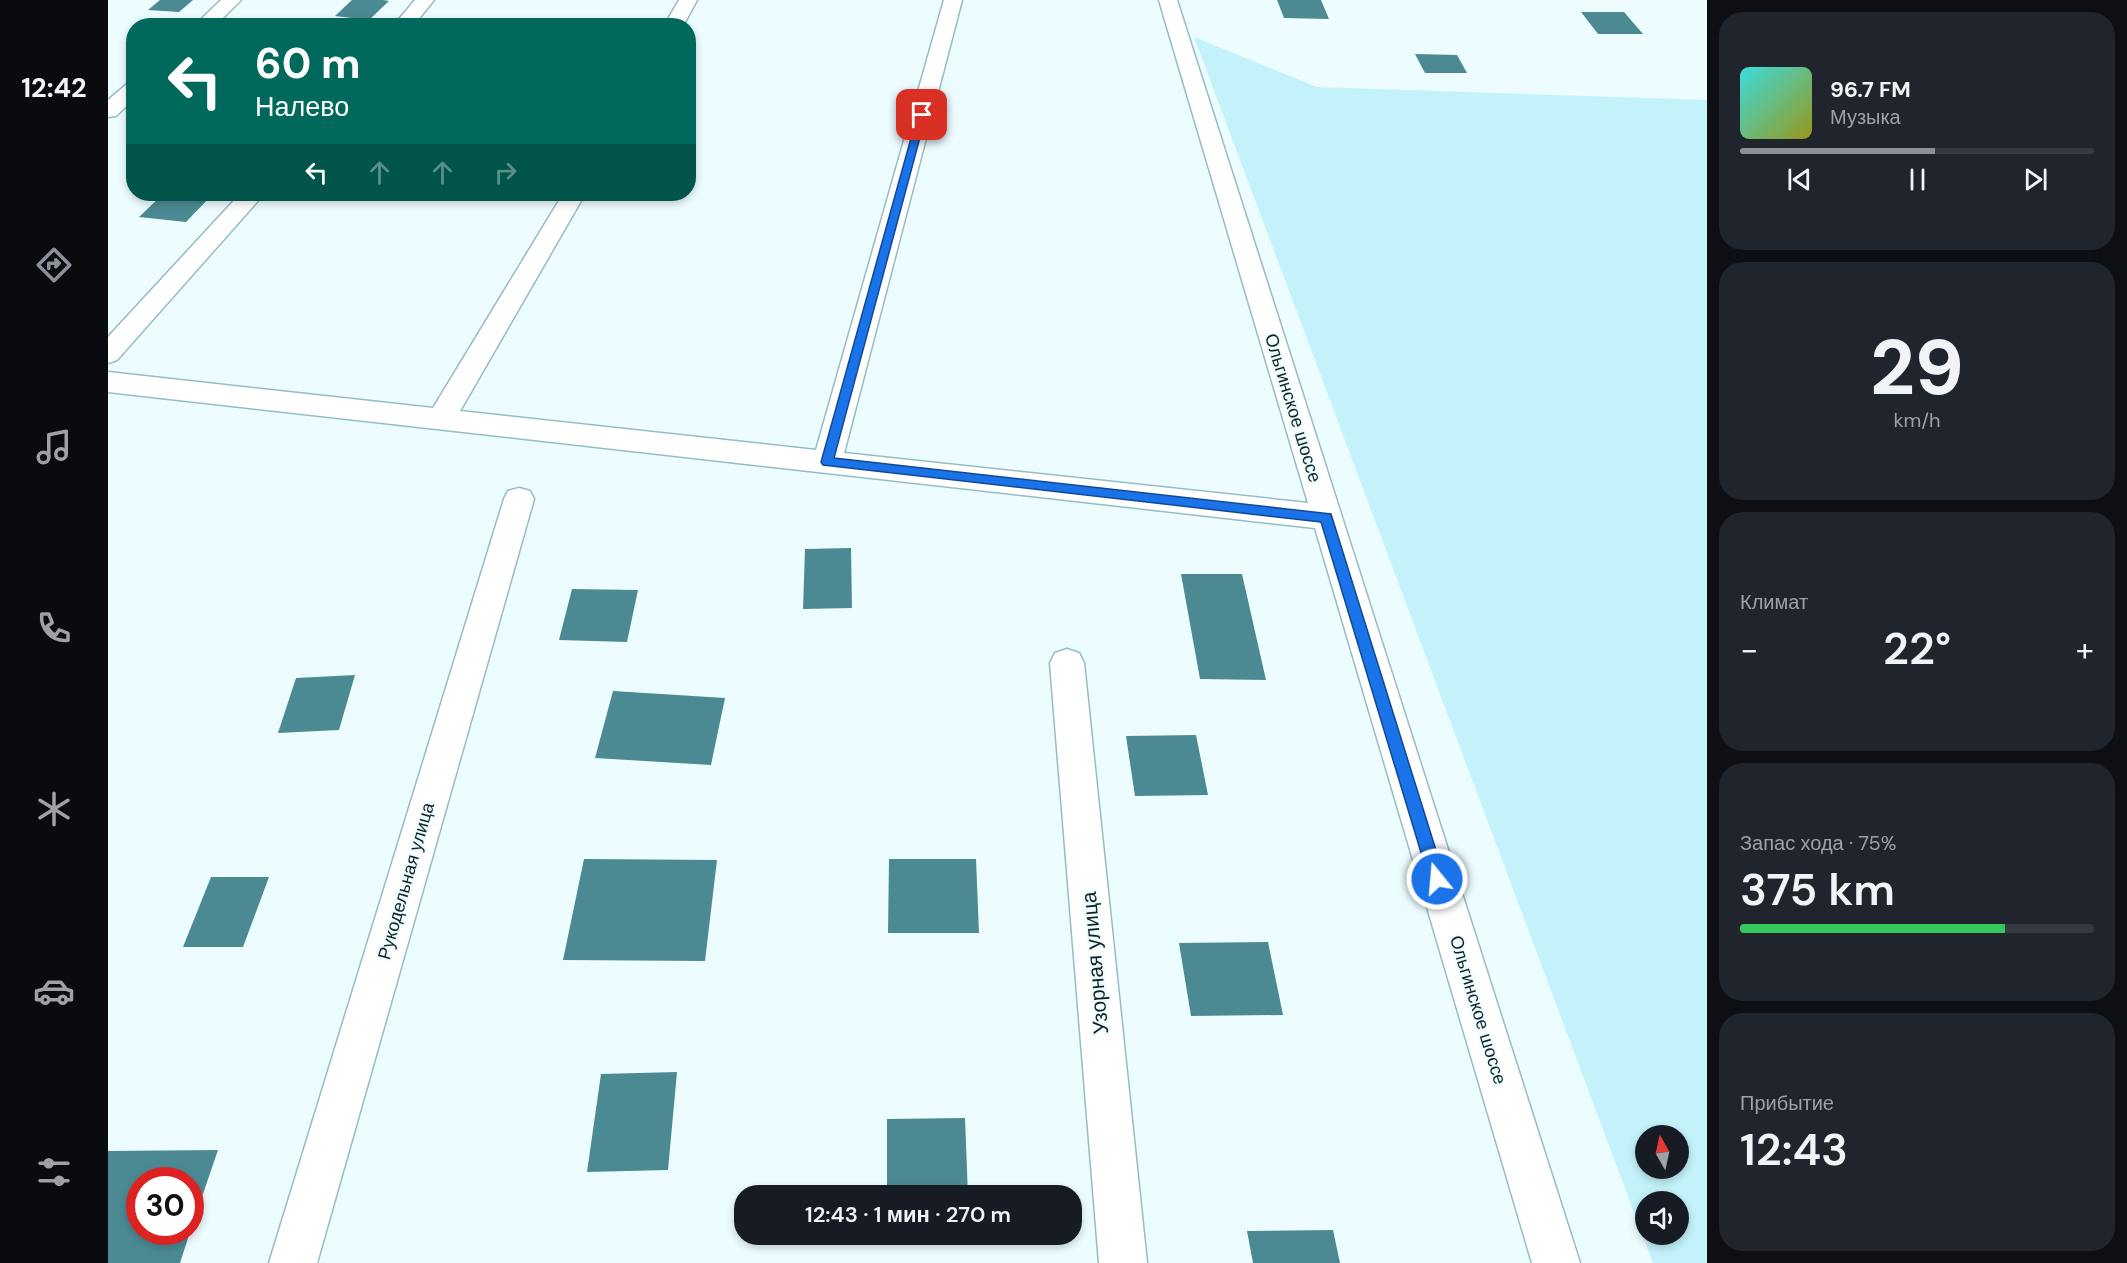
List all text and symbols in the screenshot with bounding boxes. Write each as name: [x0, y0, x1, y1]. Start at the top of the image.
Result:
text: 60 m: [255, 36, 361, 91]
icon: left: [156, 42, 234, 120]
text: 12:42: [21, 70, 87, 105]
text: 96.7 FM: [1830, 75, 1911, 104]
text: Налево: [255, 89, 349, 124]
pin: [896, 89, 947, 140]
icon: arrive: [905, 98, 938, 131]
text: Музыка: [1830, 104, 1901, 130]
icon: left: [300, 156, 333, 189]
icon: ahead: [363, 156, 396, 189]
icon: ahead: [426, 156, 459, 189]
icon: right: [489, 156, 522, 189]
icon: previous: [1783, 163, 1816, 196]
icon: pause: [1901, 163, 1934, 196]
icon: next: [2019, 163, 2052, 196]
icon: directions: [33, 244, 75, 286]
text: 29: [1870, 317, 1964, 418]
street label: Ольгинское шоссе: [1259, 331, 1327, 485]
text: km/h: [1893, 407, 1941, 433]
icon: music: [33, 426, 75, 468]
text: Климат: [1740, 589, 1808, 615]
icon: phone: [33, 607, 75, 649]
text: 22°: [1883, 619, 1951, 678]
text: −: [1740, 628, 1758, 671]
text: +: [2076, 628, 2094, 671]
icon: climate: [33, 788, 75, 830]
street label: Рукодельная улица: [372, 799, 440, 962]
text: Запас хода · 75%: [1740, 830, 1896, 856]
position arrow: [1405, 847, 1469, 911]
text: 375 km: [1740, 860, 1895, 919]
street label: Узорная улица: [1075, 890, 1115, 1035]
street label: Ольгинское шоссе: [1444, 933, 1512, 1087]
icon: car: [33, 970, 75, 1012]
text: Прибытие: [1740, 1090, 1834, 1116]
text: 12:43: [1740, 1120, 1848, 1179]
north arrow: [1635, 1125, 1689, 1179]
map controls: [1635, 1125, 1689, 1245]
icon: filters: [33, 1151, 75, 1193]
speed limit sign: 30: [126, 1167, 204, 1245]
button: sound: [1635, 1191, 1689, 1245]
text: 12:43 · 1 мин · 270 m: [805, 1200, 1011, 1229]

